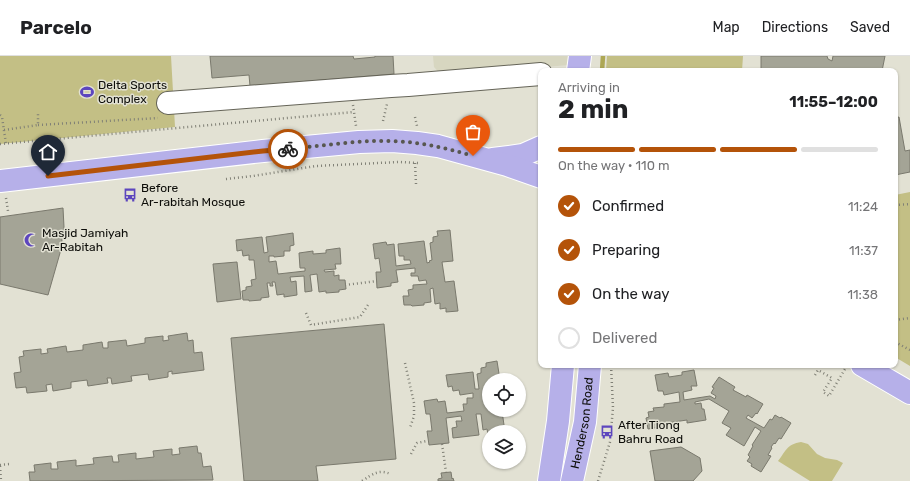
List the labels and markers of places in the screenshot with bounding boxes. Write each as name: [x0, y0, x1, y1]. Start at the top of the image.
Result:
place label: Delta Sports Complex: [98, 78, 167, 106]
sports icon: Delta Sports Complex: [79, 84, 95, 100]
pin: [456, 115, 490, 156]
pin: [31, 135, 65, 176]
place label: Before Ar-rabitah Mosque: [141, 181, 246, 209]
bus stop icon: Before Ar-rabitah Mosque: [122, 187, 138, 203]
place label: Masjid Jamiyah Ar-Rabitah: [42, 226, 128, 254]
mosque icon: Masjid Jamiyah Ar-Rabitah: [23, 232, 39, 248]
place label: After Tiong Bahru Road: [618, 418, 683, 446]
bus stop icon: After Tiong Bahru Road: [599, 424, 615, 440]

